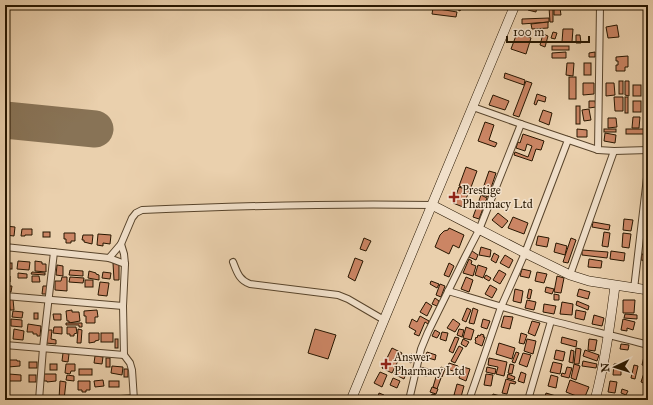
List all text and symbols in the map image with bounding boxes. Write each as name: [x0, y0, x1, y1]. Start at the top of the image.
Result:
scale bar: [507, 18, 589, 44]
text: 100 m: [513, 25, 544, 39]
place label: Prestige Pharmacy Ltd: [462, 183, 533, 211]
marker: Prestige Pharmacy Ltd: [449, 192, 459, 202]
north arrow: [595, 347, 635, 387]
place label: Answer Pharmacy Ltd: [393, 350, 465, 378]
marker: Answer Pharmacy Ltd: [381, 359, 391, 369]
text: N: [599, 362, 612, 373]

